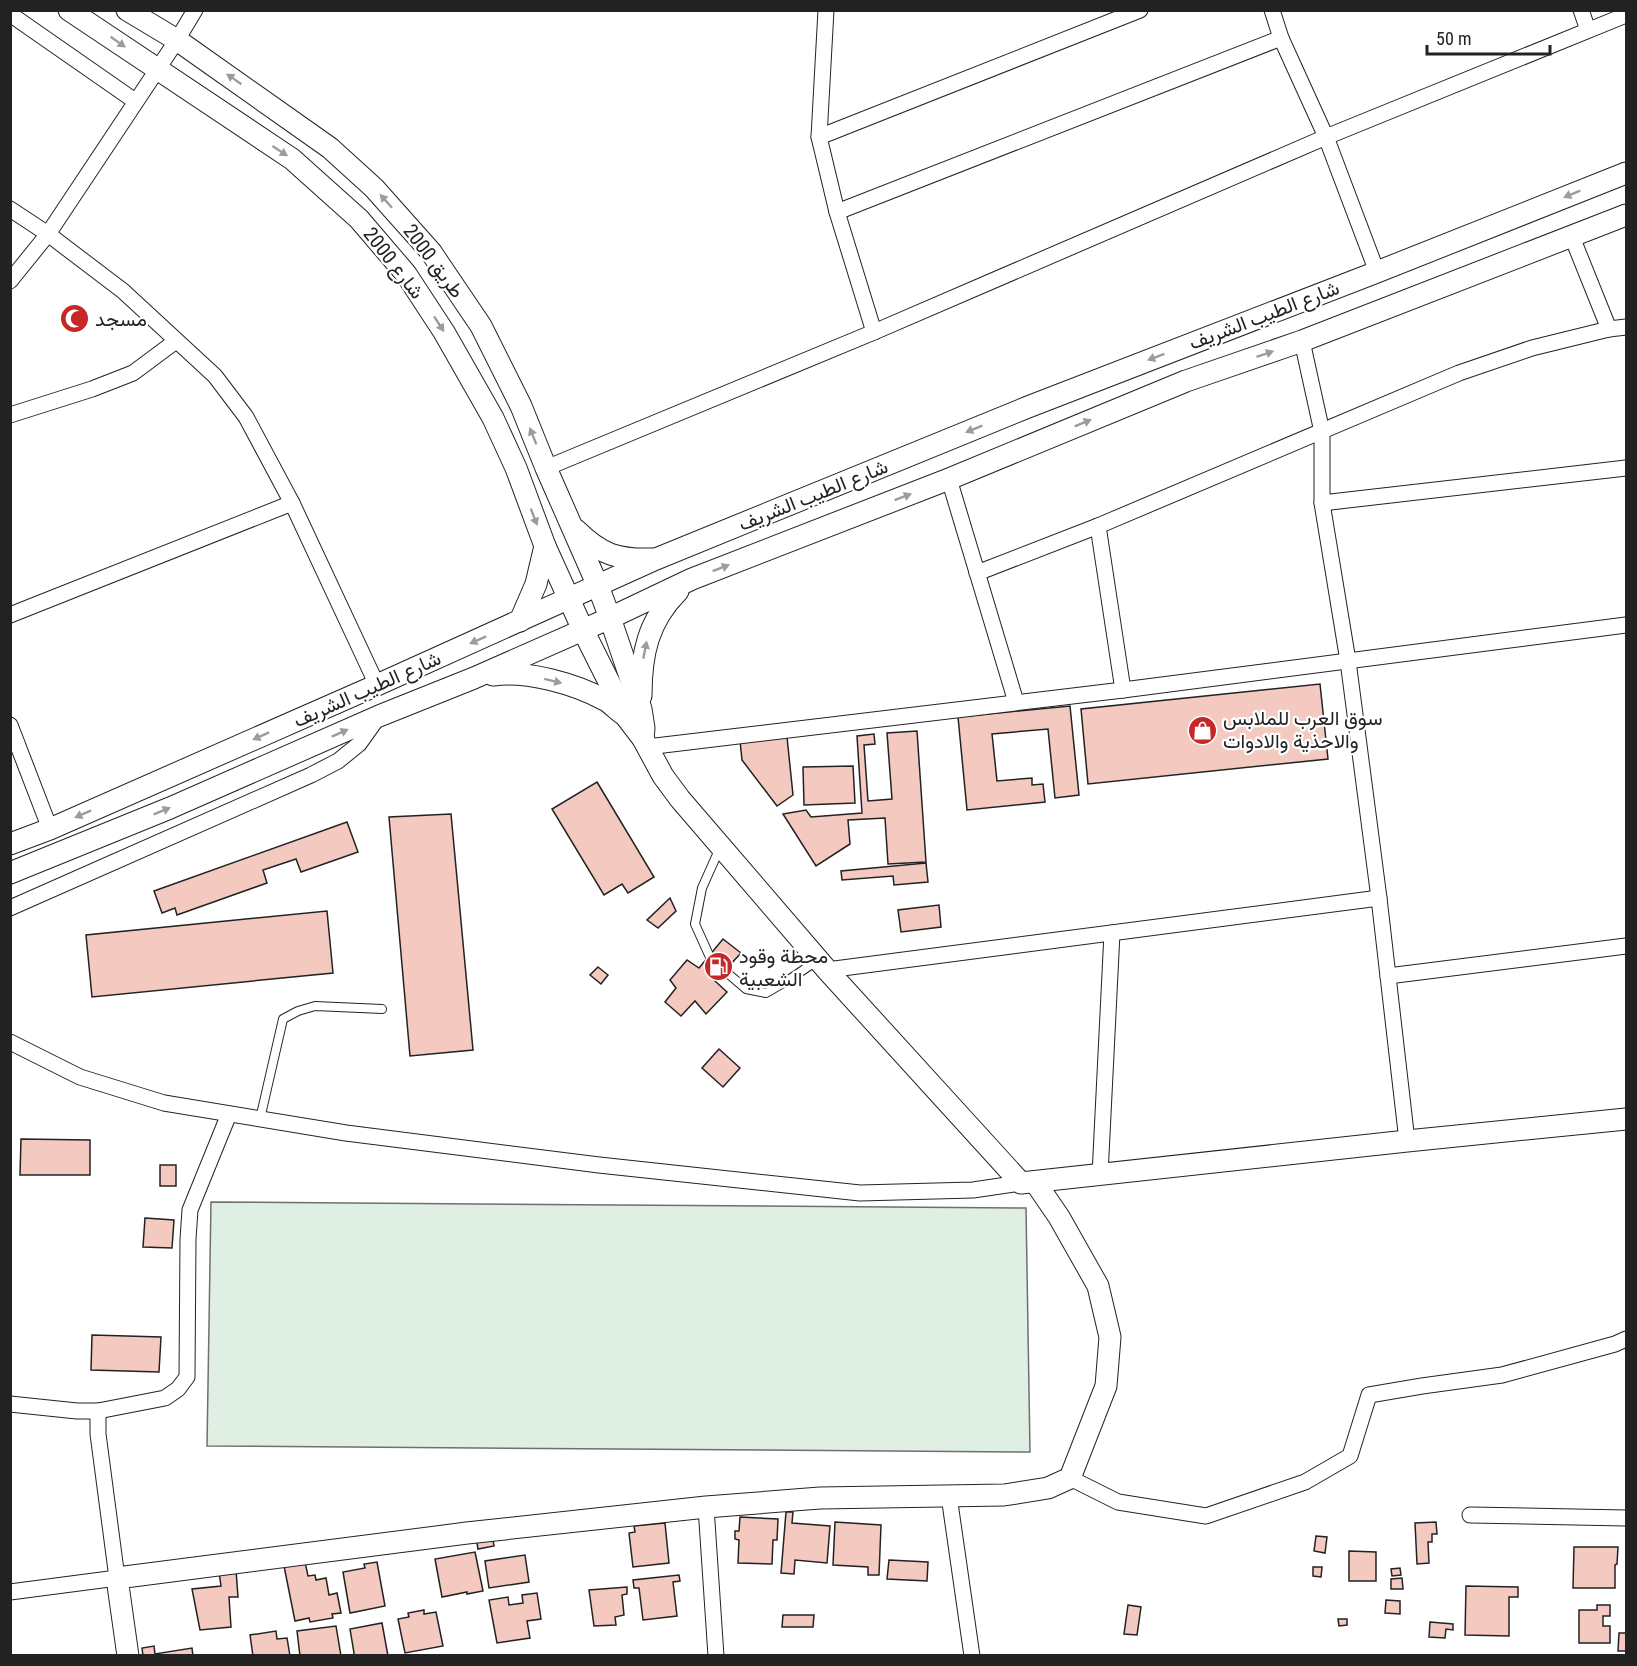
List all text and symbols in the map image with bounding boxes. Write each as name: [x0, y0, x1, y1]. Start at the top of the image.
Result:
scale bar: [1427, 18, 1550, 56]
text: 50 m: [1436, 28, 1471, 49]
one-way arrow: [109, 36, 125, 48]
one-way arrow: [226, 74, 242, 85]
one-way arrow: [271, 145, 287, 157]
one-way arrow: [1563, 190, 1581, 199]
one-way arrow: [380, 194, 393, 209]
street label: طريق 2000: [398, 219, 470, 303]
street label: شارع 2000: [357, 222, 429, 305]
street label: شارع الطيب الشريف: [1185, 275, 1343, 357]
mosque icon: مسجد: [58, 303, 90, 335]
place label: مسجد: [95, 307, 147, 331]
one-way arrow: [433, 316, 444, 332]
one-way arrow: [1256, 348, 1274, 358]
one-way arrow: [1147, 353, 1165, 363]
one-way arrow: [1075, 418, 1093, 428]
one-way arrow: [965, 424, 983, 434]
one-way arrow: [528, 426, 538, 444]
street label: شارع الطيب الشريف: [735, 454, 892, 538]
one-way arrow: [894, 492, 912, 502]
one-way arrow: [530, 508, 540, 526]
one-way arrow: [712, 563, 730, 572]
one-way arrow: [469, 636, 487, 645]
one-way arrow: [641, 641, 650, 660]
street label: شارع الطيب الشريف: [290, 646, 445, 734]
one-way arrow: [544, 677, 562, 687]
place label: سوق العرب للملابس والاحذية والادوات: [1223, 706, 1382, 754]
shop icon: سوق العرب للملابس والاحذية والادوات: [1186, 714, 1218, 746]
one-way arrow: [332, 728, 350, 738]
one-way arrow: [252, 731, 270, 741]
one-way arrow: [153, 806, 171, 816]
one-way arrow: [74, 810, 91, 819]
place label: محطة وقود الشعبية: [739, 944, 828, 991]
fuel station icon: محطة وقود الشعبية: [702, 951, 734, 983]

